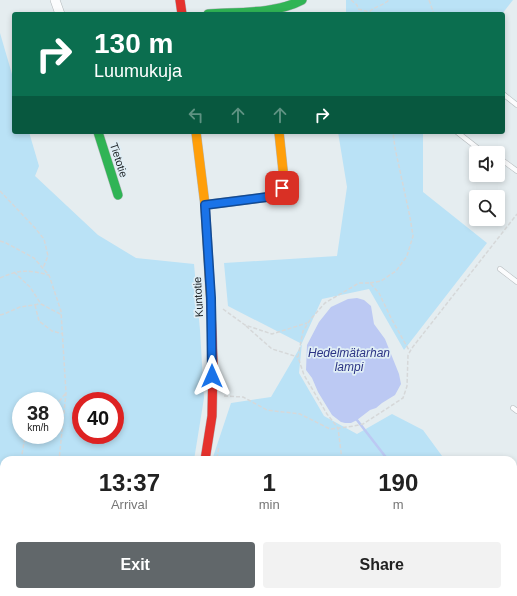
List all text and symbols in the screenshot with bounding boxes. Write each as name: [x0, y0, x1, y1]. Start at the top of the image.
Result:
icon: right: [28, 28, 80, 80]
text: 130 m: [94, 28, 173, 59]
text: Luumukuja: [94, 61, 182, 81]
icon: left: [185, 104, 207, 126]
icon: ahead: [227, 104, 249, 126]
icon: ahead: [269, 104, 291, 126]
icon: right: [311, 104, 333, 126]
street label: Tietotie: [108, 141, 130, 179]
map controls: [469, 146, 505, 226]
button: sound: [469, 146, 505, 182]
pin: [265, 171, 299, 205]
icon: arrive: [271, 177, 293, 199]
button: search: [469, 190, 505, 226]
street label: Kuntotie: [191, 277, 205, 317]
water label: Hedelmätarhan lampi: [308, 346, 390, 374]
position arrow: [191, 355, 233, 397]
speed limit sign: 40: [72, 392, 124, 444]
text: 38: [27, 402, 49, 424]
text: km/h: [27, 422, 49, 433]
text: 13:37: [99, 469, 160, 496]
text: 1: [262, 469, 276, 496]
text: 190: [378, 469, 418, 496]
text: Arrival: [111, 497, 148, 512]
text: min: [259, 497, 280, 512]
text: m: [393, 497, 404, 512]
button: Exit: [16, 542, 255, 588]
button: Share: [263, 542, 501, 588]

